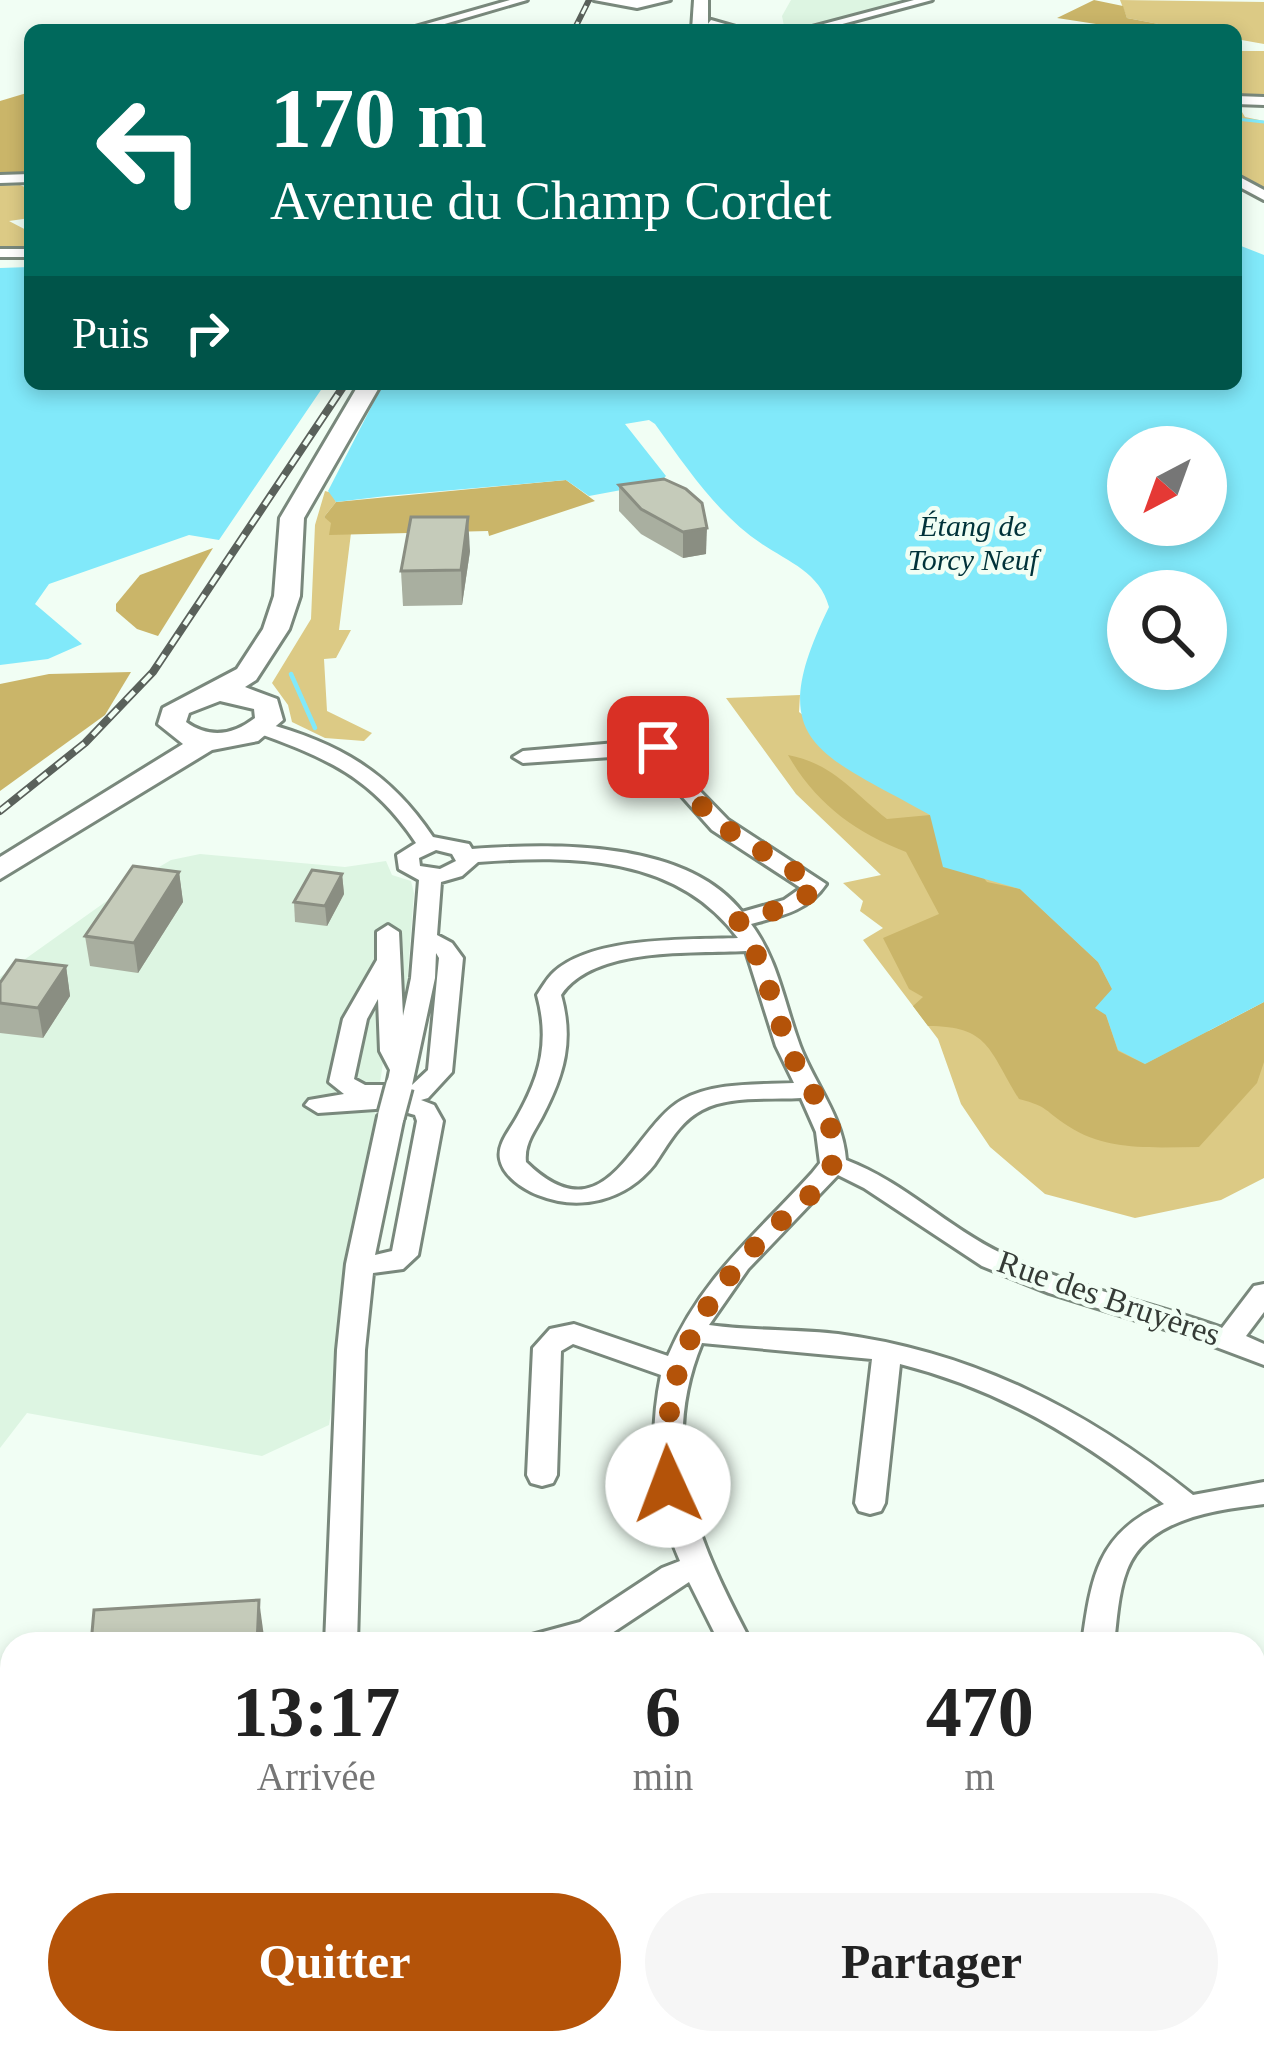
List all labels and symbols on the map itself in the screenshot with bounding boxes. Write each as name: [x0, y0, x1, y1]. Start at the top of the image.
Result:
north arrow: [1107, 426, 1227, 546]
water label: Étang de Torcy Neuf: [908, 509, 1042, 576]
pin: [607, 696, 709, 798]
street label: Rue des Bruyères: [993, 1243, 1225, 1353]
position arrow: [605, 1422, 731, 1548]

